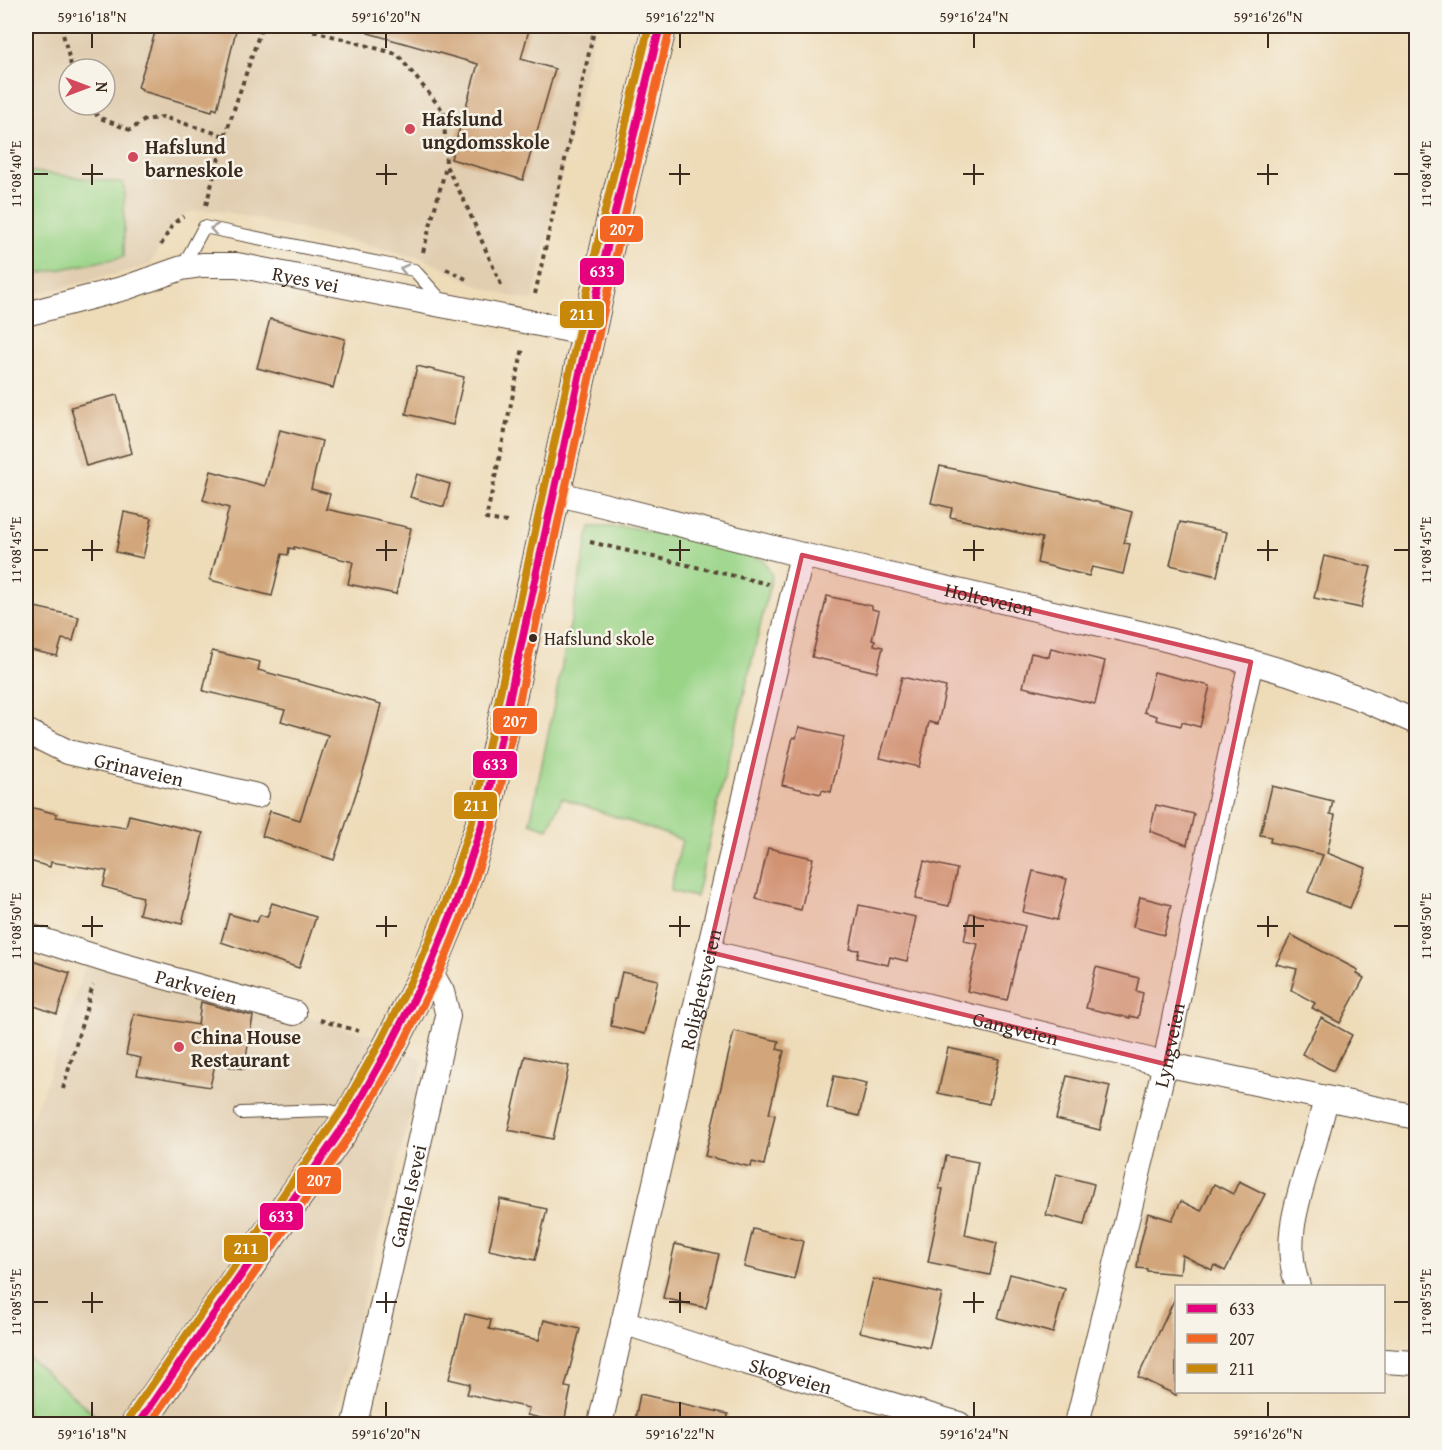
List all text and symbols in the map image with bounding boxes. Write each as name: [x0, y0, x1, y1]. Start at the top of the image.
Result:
text: 59°16'18"N: [58, 6, 127, 27]
text: 59°16'20"N: [352, 6, 421, 27]
text: 59°16'22"N: [646, 6, 715, 27]
text: 59°16'24"N: [940, 6, 1009, 27]
text: 59°16'26"N: [1234, 6, 1303, 27]
north arrow: [57, 57, 117, 117]
text: N: [90, 82, 114, 93]
place label: Hafslund ungdomsskole: [422, 104, 550, 156]
marker: Hafslund ungdomsskole: [403, 122, 417, 136]
place label: Hafslund barneskole: [145, 132, 243, 184]
text: 11°08'40"E: [5, 140, 26, 207]
text: 11°08'40"E: [1415, 140, 1436, 207]
marker: Hafslund barneskole: [126, 150, 140, 164]
line badge: 207: [599, 215, 644, 243]
text: 207: [610, 217, 634, 241]
one-way arrow: [209, 223, 219, 236]
line badge: 633: [579, 257, 625, 286]
street label: Ryes vei: [270, 258, 342, 299]
text: 633: [590, 259, 614, 283]
one-way arrow: [400, 263, 410, 276]
line badge: 211: [559, 300, 605, 329]
text: 211: [570, 302, 594, 326]
text: 11°08'45"E: [5, 516, 26, 583]
text: 11°08'45"E: [1415, 516, 1436, 583]
street label: Holteveien: [942, 574, 1037, 623]
place label: Hafslund skole: [544, 625, 654, 652]
marker: Hafslund skole: [527, 632, 539, 644]
line badge: 207: [492, 707, 538, 735]
text: 207: [503, 709, 527, 733]
street label: Grinaveien: [91, 744, 187, 793]
line badge: 633: [472, 750, 518, 779]
text: 633: [483, 752, 507, 776]
line badge: 211: [453, 791, 498, 820]
text: 211: [464, 793, 488, 817]
text: 11°08'50"E: [5, 892, 26, 959]
text: 11°08'50"E: [1415, 892, 1436, 959]
street label: Rolighetsveien: [671, 926, 728, 1053]
street label: Parkveien: [152, 961, 241, 1011]
street label: Lyngveien: [1145, 1000, 1191, 1090]
street label: Gangveien: [970, 1003, 1062, 1052]
place label: China House Restaurant: [191, 1022, 301, 1074]
marker: China House Restaurant: [172, 1040, 186, 1054]
street label: Gamle Isevei: [381, 1141, 433, 1250]
line badge: 207: [296, 1166, 342, 1195]
text: 207: [307, 1168, 331, 1192]
line badge: 633: [259, 1202, 304, 1231]
text: 633: [269, 1204, 293, 1228]
line badge: 211: [223, 1234, 269, 1263]
text: 211: [234, 1236, 258, 1260]
text: 11°08'55"E: [5, 1268, 26, 1335]
text: 11°08'55"E: [1415, 1268, 1436, 1335]
legend: [1175, 1285, 1385, 1393]
text: 633: [1229, 1295, 1255, 1322]
text: 207: [1229, 1325, 1255, 1352]
street label: Skogveien: [746, 1350, 836, 1401]
text: 211: [1229, 1355, 1255, 1382]
text: 59°16'18"N: [58, 1423, 127, 1444]
text: 59°16'20"N: [352, 1423, 421, 1444]
text: 59°16'22"N: [646, 1423, 715, 1444]
text: 59°16'24"N: [940, 1423, 1009, 1444]
text: 59°16'26"N: [1234, 1423, 1303, 1444]

